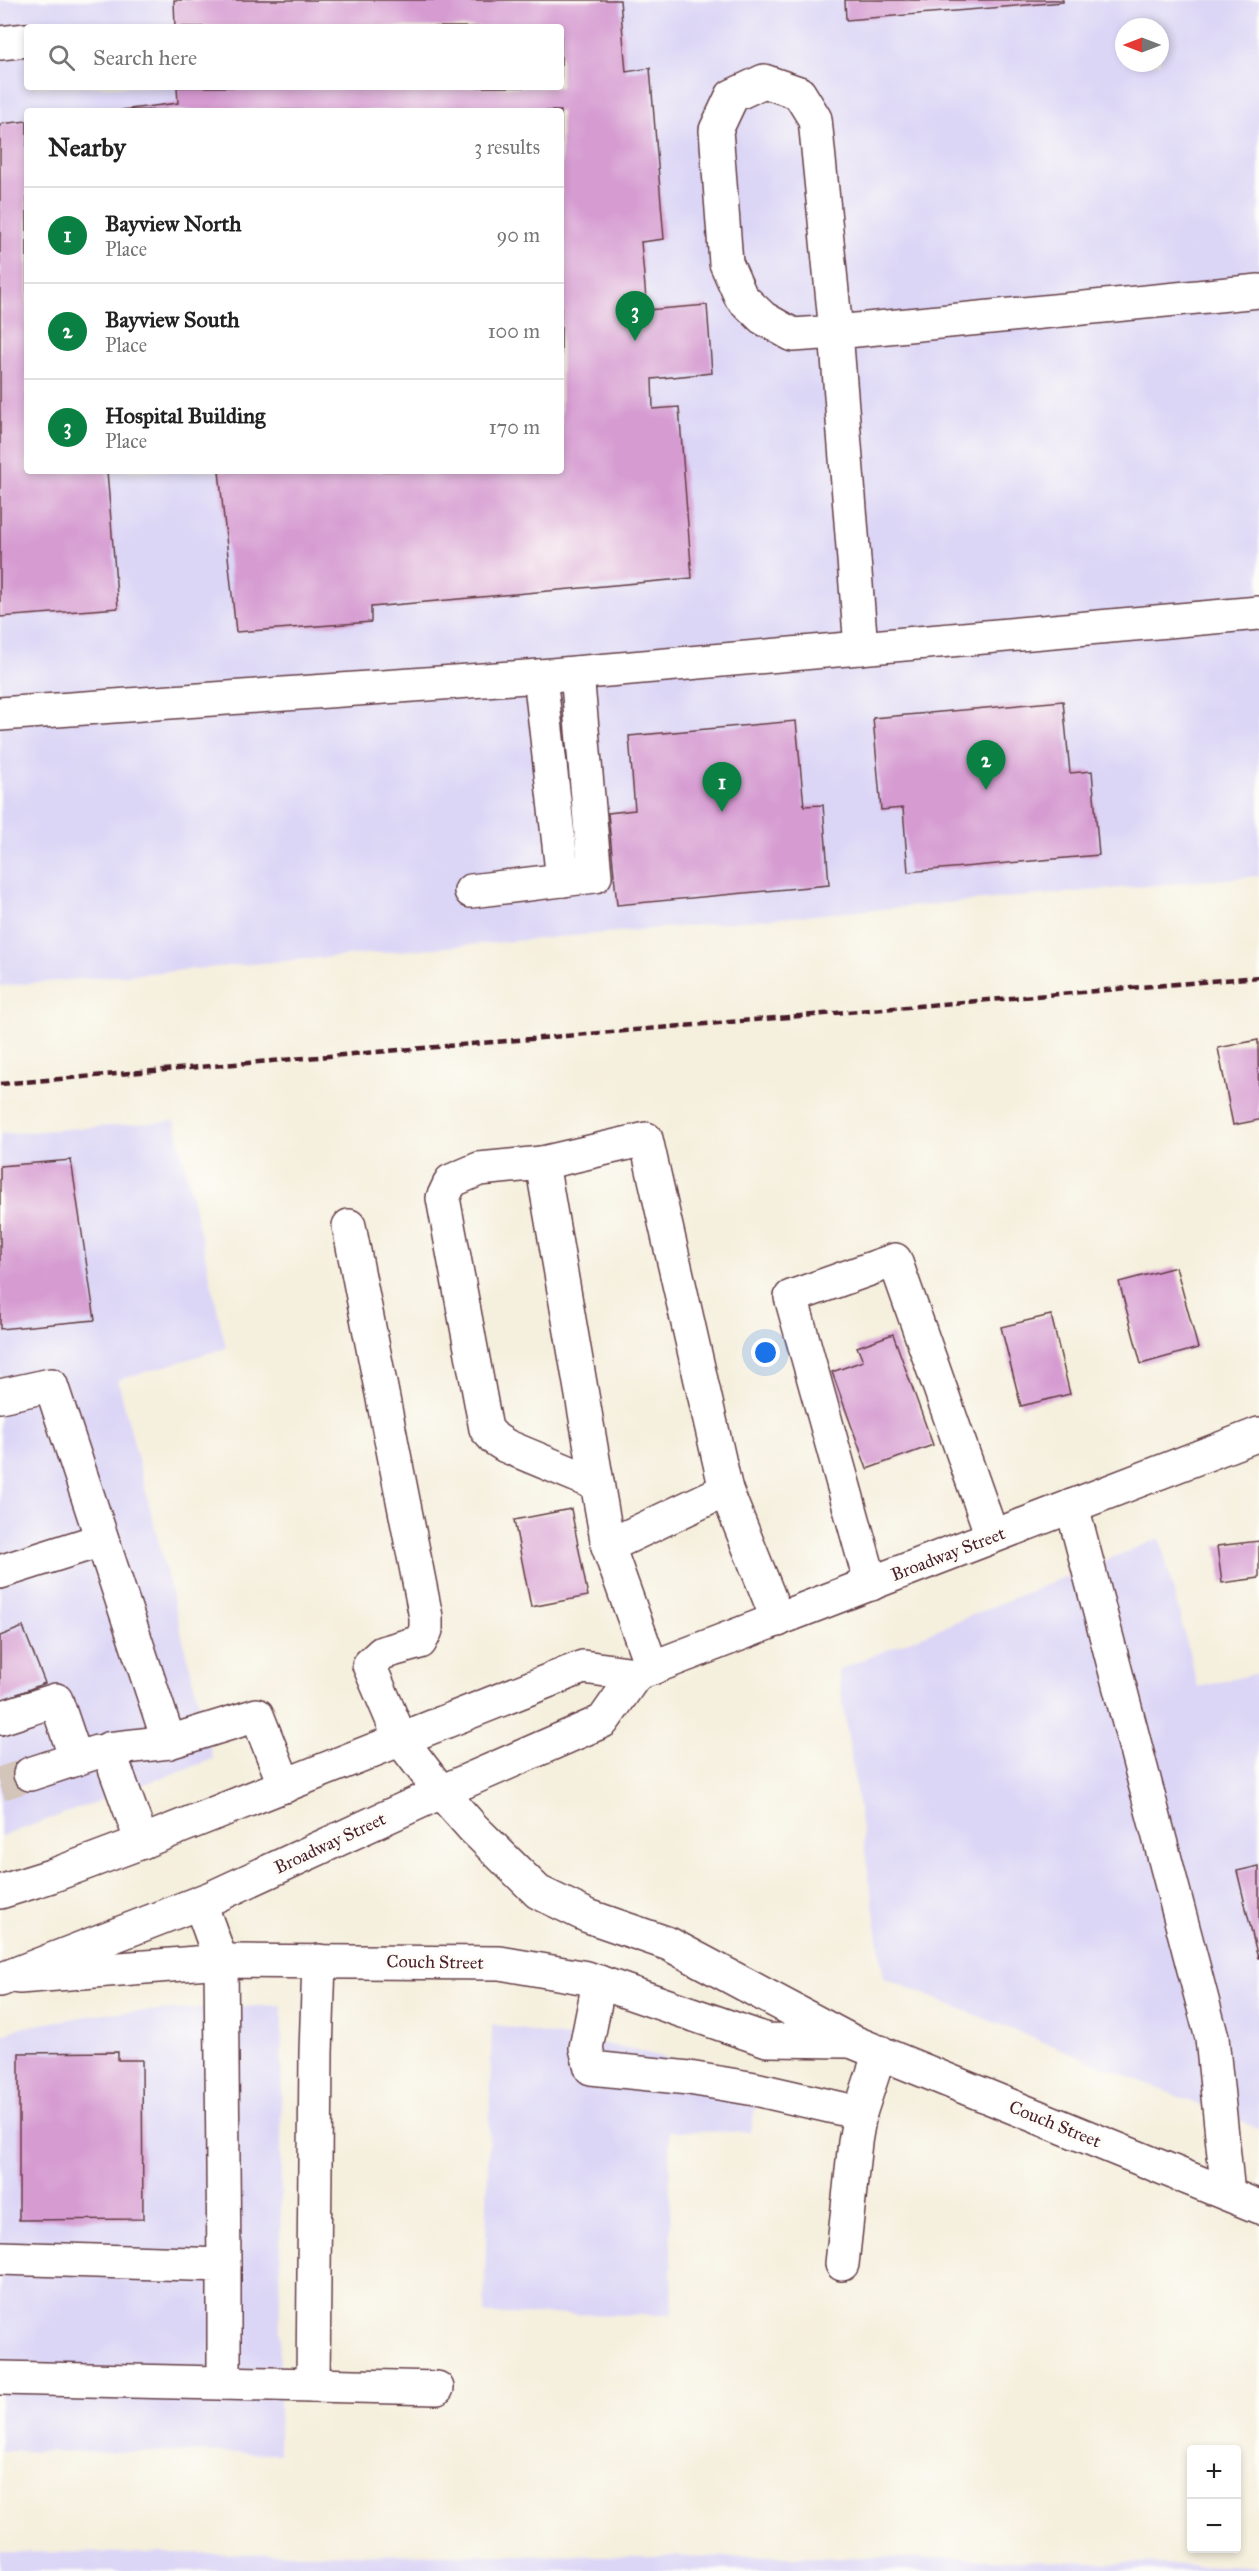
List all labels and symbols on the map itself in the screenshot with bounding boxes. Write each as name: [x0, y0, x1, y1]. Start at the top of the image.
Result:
north arrow: [1115, 18, 1169, 72]
pin: 3: [616, 292, 654, 341]
pin: 2: [966, 740, 1006, 790]
pin: 1: [702, 762, 742, 812]
your location: [751, 1338, 780, 1367]
street label: Broadway Street: [888, 1522, 1009, 1586]
street label: Broadway Street: [271, 1807, 390, 1878]
street label: Couch Street: [386, 1950, 484, 1974]
street label: Couch Street: [1006, 2096, 1105, 2153]

